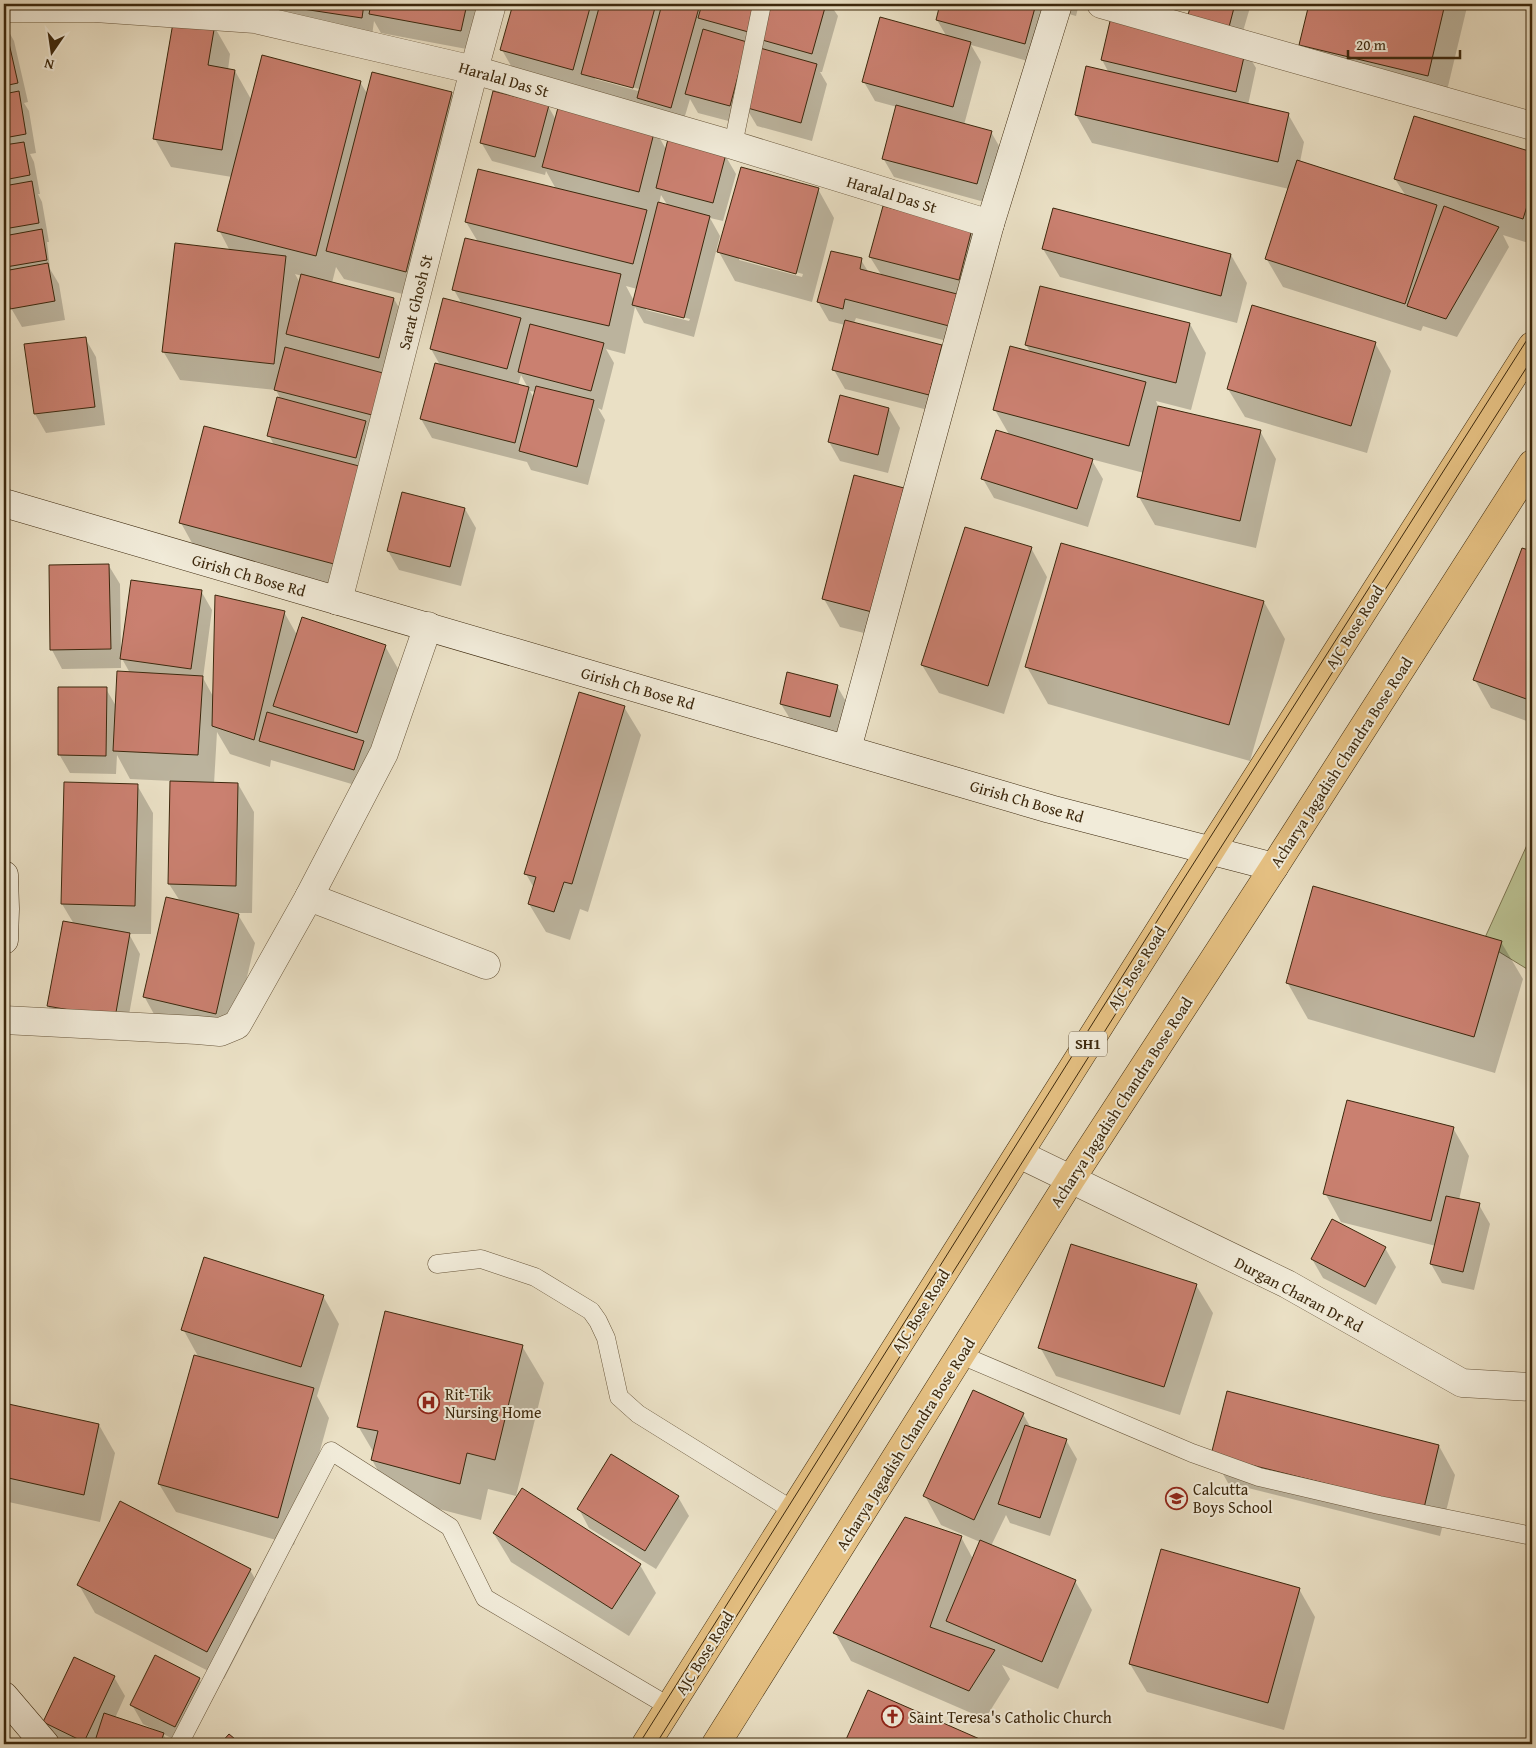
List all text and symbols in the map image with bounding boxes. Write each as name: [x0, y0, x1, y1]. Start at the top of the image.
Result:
north arrow: [28, 28, 78, 78]
scale bar: [1348, 28, 1461, 60]
text: 20 m: [1356, 34, 1387, 55]
text: N: [42, 54, 56, 75]
street label: Haralal Das St: [456, 55, 552, 103]
street label: Haralal Das St: [844, 169, 940, 219]
street label: Sarat Ghosh St: [392, 251, 439, 352]
street label: Girish Ch Bose Rd: [189, 547, 309, 603]
street label: AJC Bose Road: [1319, 580, 1390, 674]
street label: Acharya Jagadish Chandra Bose Road: [1264, 652, 1419, 872]
street label: Girish Ch Bose Rd: [578, 660, 698, 716]
street label: Girish Ch Bose Rd: [967, 773, 1087, 829]
street label: AJC Bose Road: [1101, 921, 1172, 1015]
street label: Acharya Jagadish Chandra Bose Road: [1044, 992, 1199, 1212]
road number: SH1: [1069, 1032, 1107, 1056]
street label: Durgan Charan Dr Rd: [1231, 1250, 1368, 1338]
street label: AJC Bose Road: [885, 1264, 956, 1358]
street label: Acharya Jagadish Chandra Bose Road: [829, 1333, 981, 1555]
place label: Rit-Tik Nursing Home: [445, 1382, 541, 1424]
hospital icon: Rit-Tik Nursing Home: [417, 1391, 441, 1415]
place label: Calcutta Boys School: [1193, 1477, 1273, 1519]
school or university icon: Calcutta Boys School: [1165, 1486, 1189, 1510]
street label: AJC Bose Road: [669, 1606, 740, 1700]
church icon: Saint Teresa's Catholic Church: [881, 1705, 905, 1729]
place label: Saint Teresa's Catholic Church: [909, 1705, 1112, 1729]

